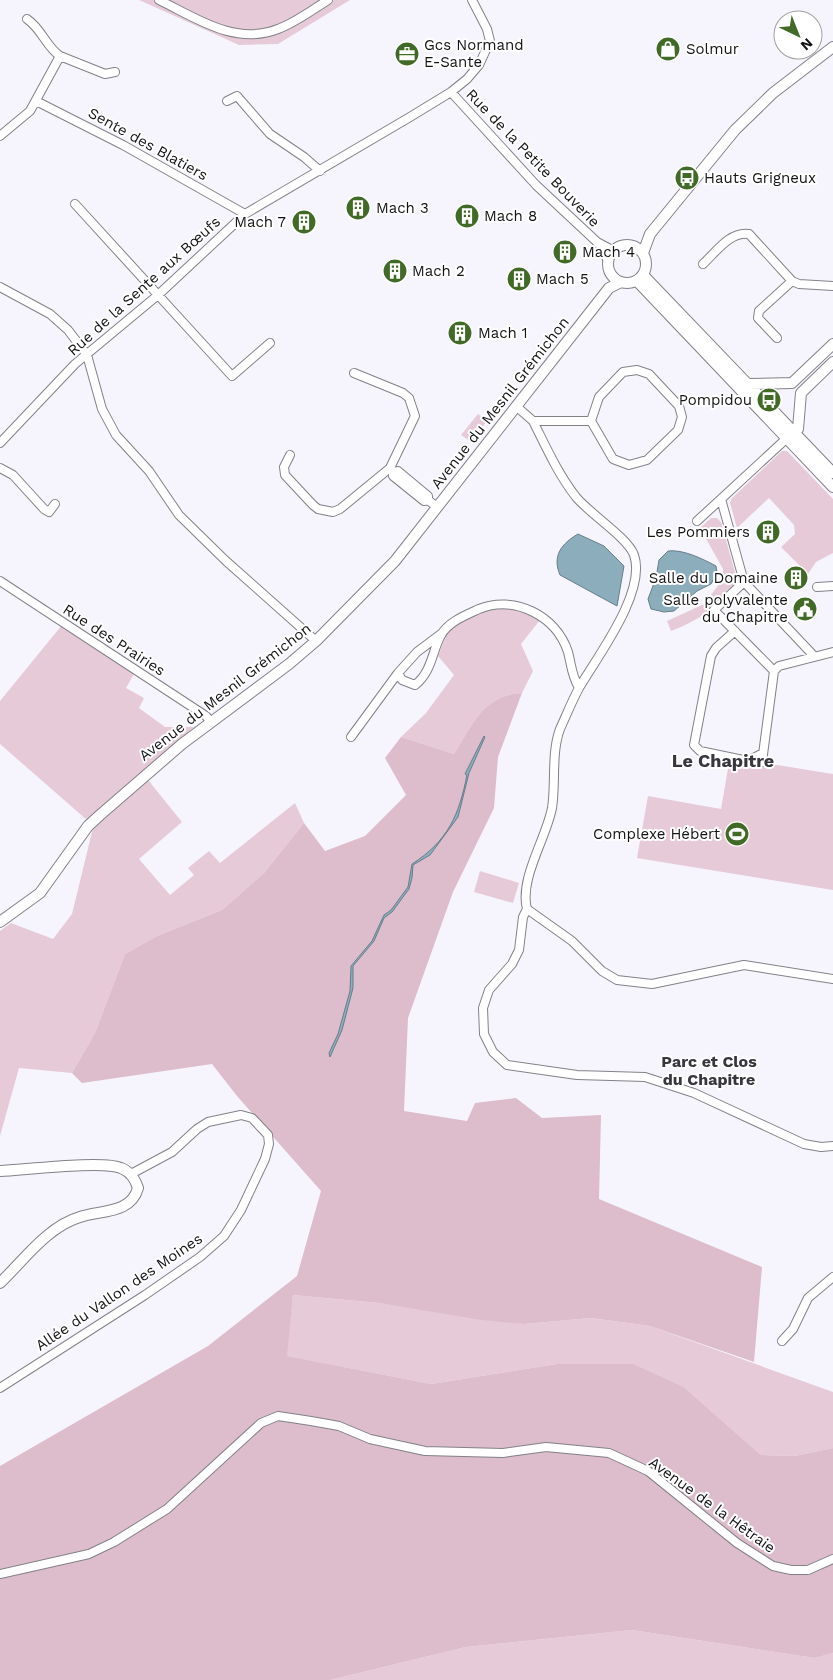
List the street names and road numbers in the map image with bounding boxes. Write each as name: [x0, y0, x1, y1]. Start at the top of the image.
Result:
street label: Rue de la Petite Bouverie: [462, 85, 604, 231]
street label: Sente des Blatiers: [85, 104, 211, 184]
street label: Rue de la Sente aux Bœufs: [64, 213, 224, 359]
street label: Avenue du Mesnil Grémichon: [427, 313, 573, 493]
street label: Rue des Prairies: [60, 600, 169, 680]
street label: Avenue du Mesnil Grémichon: [135, 619, 315, 765]
street label: Allée du Vallon des Moines: [32, 1229, 206, 1355]
street label: Avenue de la Hêtraie: [645, 1453, 779, 1557]

